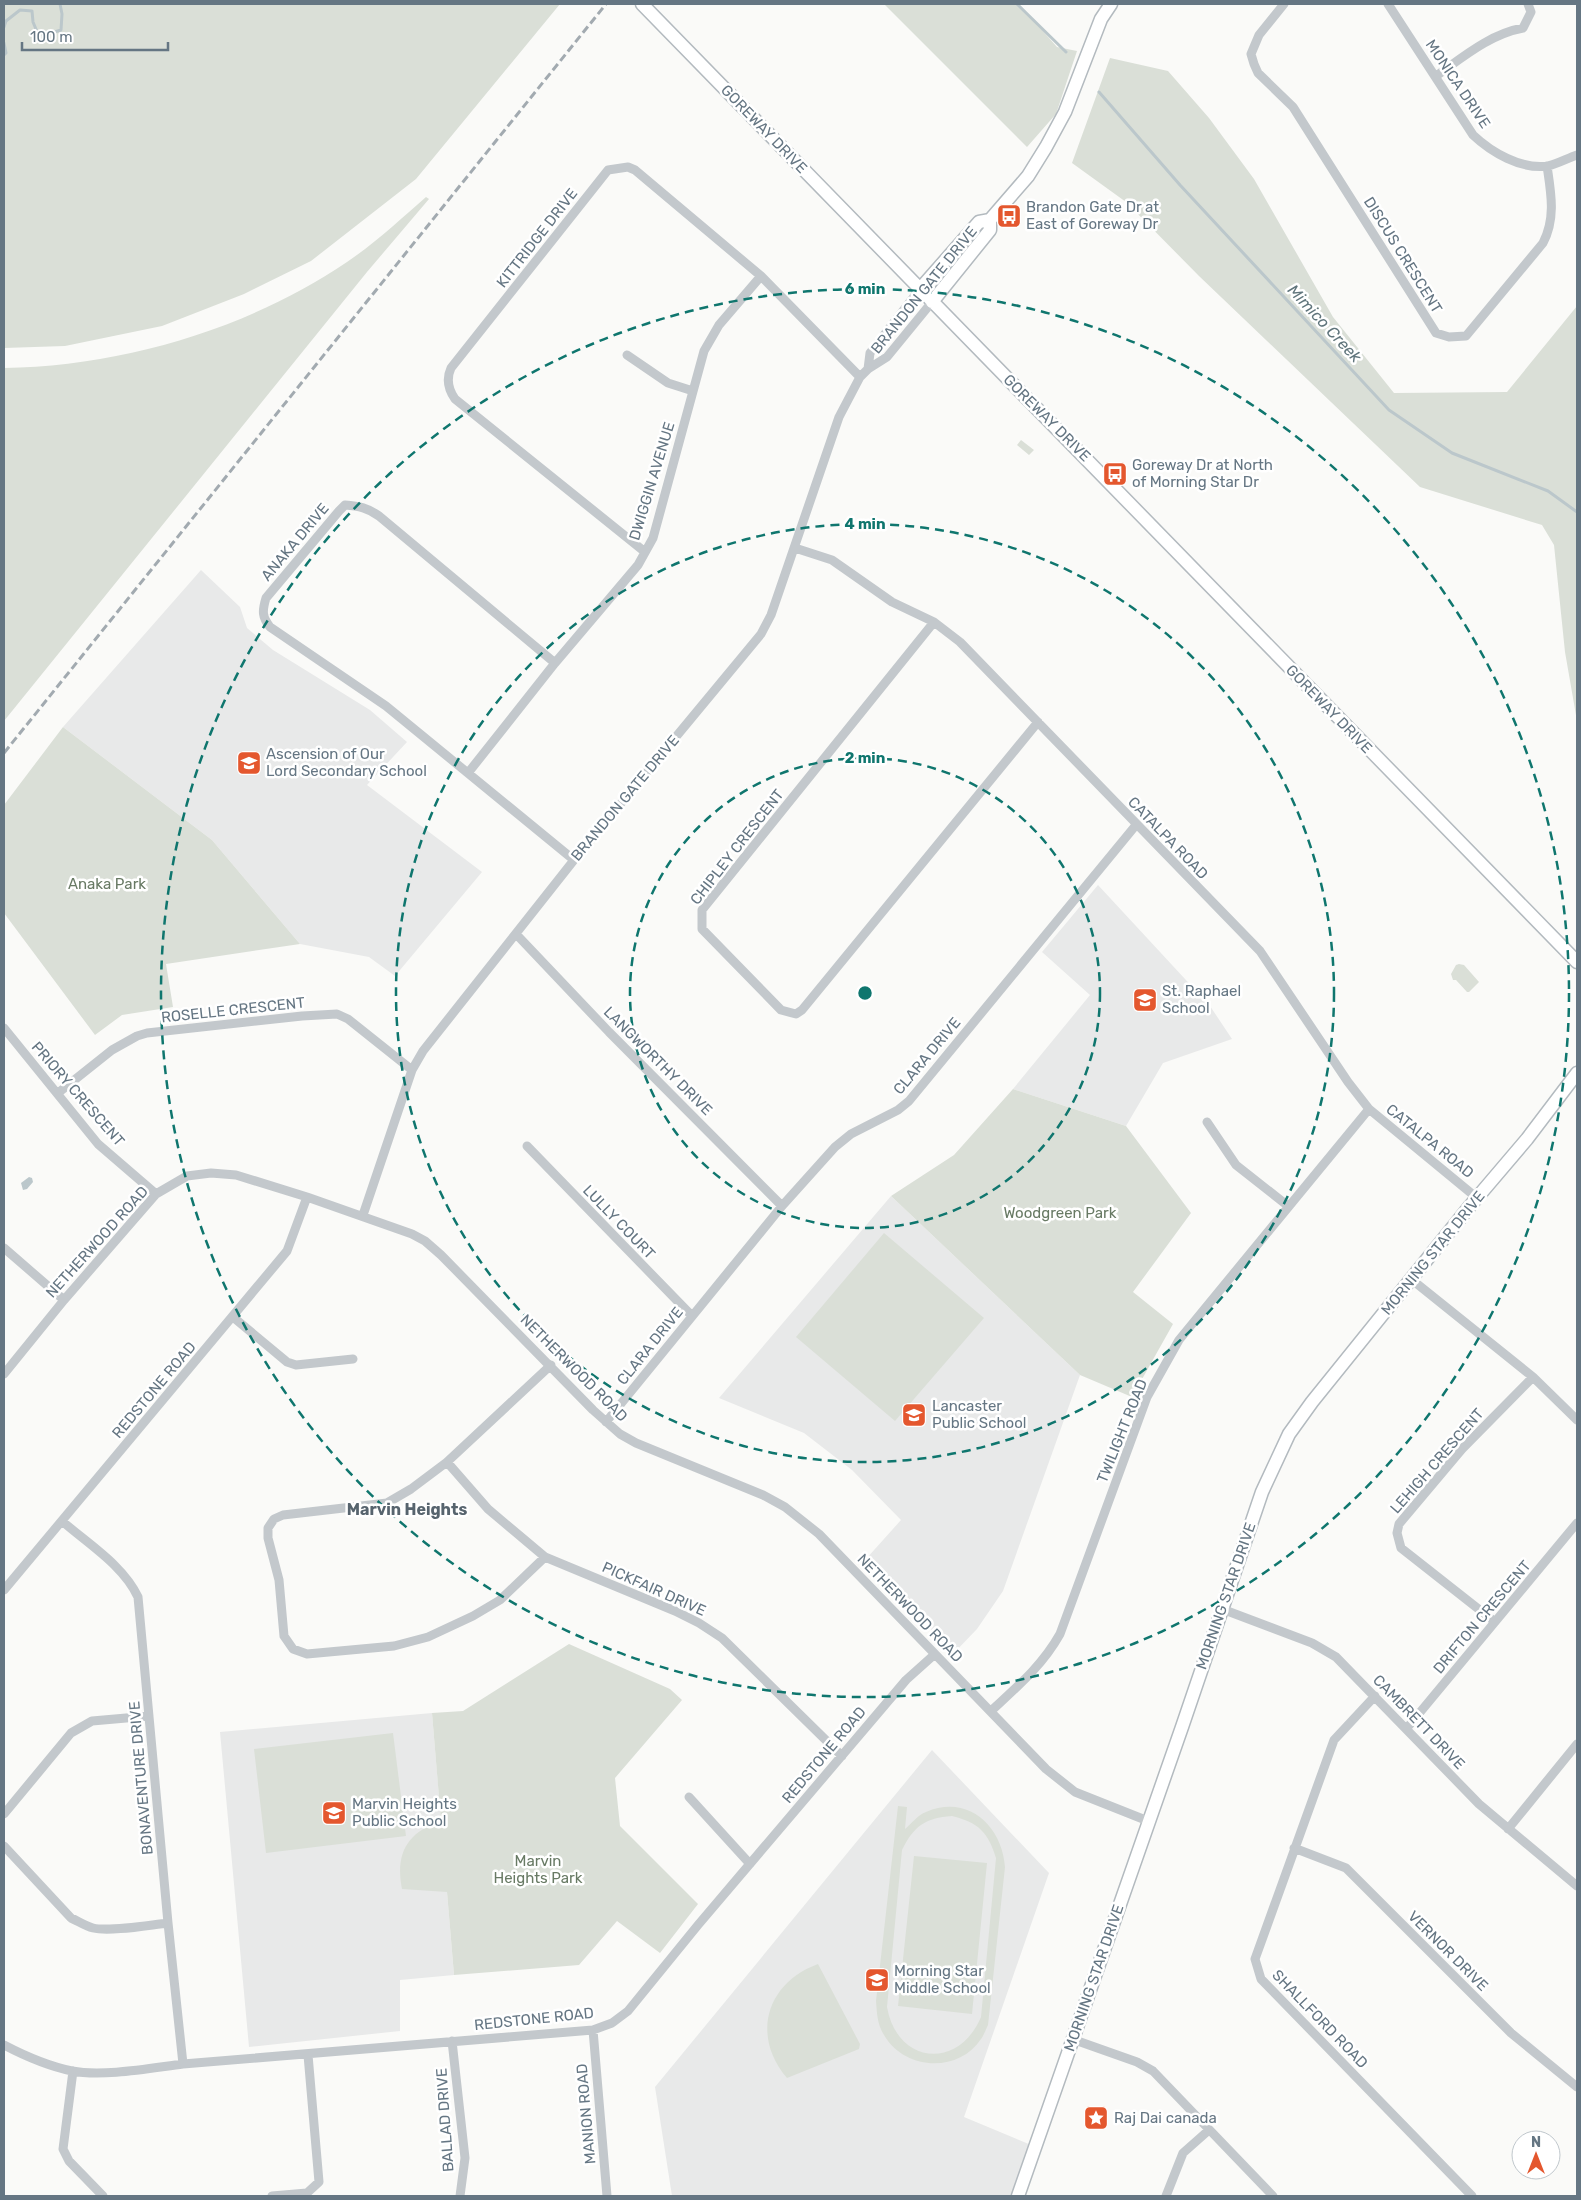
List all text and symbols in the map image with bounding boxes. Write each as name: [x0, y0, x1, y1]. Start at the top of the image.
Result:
scale bar: [22, 20, 169, 52]
text: 100 m: [30, 28, 72, 46]
street label: MONICA DRIVE: [1422, 36, 1494, 132]
street label: GOREWAY DRIVE: [717, 81, 811, 177]
street label: KITTRIDGE DRIVE: [493, 185, 581, 291]
street label: DISCUS CRESCENT: [1360, 194, 1446, 317]
place label: Brandon Gate Dr at East of Goreway Dr: [1026, 198, 1159, 233]
bus stop icon: Brandon Gate Dr at East of Goreway Dr: [996, 203, 1022, 229]
street label: BRANDON GATE DRIVE: [867, 223, 981, 357]
text: 6 min: [845, 280, 885, 298]
water label: Mimico Creek: [1284, 280, 1366, 367]
street label: GOREWAY DRIVE: [1000, 371, 1094, 465]
street label: DWIGGIN AVENUE: [625, 420, 679, 542]
place label: Goreway Dr at North of Morning Star Dr: [1132, 456, 1273, 491]
bus stop icon: Goreway Dr at North of Morning Star Dr: [1102, 461, 1128, 487]
street label: ANAKA DRIVE: [257, 499, 333, 585]
text: 4 min: [844, 515, 886, 533]
street label: GOREWAY DRIVE: [1282, 661, 1376, 757]
street label: BRANDON GATE DRIVE: [567, 732, 683, 864]
place label: Ascension of Our Lord Secondary School: [266, 745, 427, 780]
text: 2 min: [845, 749, 885, 767]
school or university icon: Ascension of Our Lord Secondary School: [236, 750, 262, 776]
street label: CHIPLEY CRESCENT: [686, 786, 788, 908]
street label: CATALPA ROAD: [1124, 793, 1212, 883]
park label: Anaka Park: [68, 875, 146, 893]
place label: St. Raphael School: [1162, 982, 1241, 1017]
centre of rings: [856, 984, 874, 1002]
school or university icon: St. Raphael School: [1132, 987, 1158, 1013]
street label: ROSELLE CRESCENT: [160, 993, 306, 1027]
street label: LANGWORTHY DRIVE: [600, 1003, 716, 1119]
street label: CLARA DRIVE: [890, 1014, 964, 1098]
street label: PRIORY CRESCENT: [28, 1038, 128, 1150]
street label: CATALPA ROAD: [1383, 1100, 1477, 1182]
street label: LULLY COURT: [579, 1181, 659, 1263]
street label: NETHERWOOD ROAD: [42, 1182, 152, 1302]
street label: MORNING STAR DRIVE: [1377, 1187, 1489, 1319]
park label: Woodgreen Park: [1003, 1204, 1117, 1222]
street label: CLARA DRIVE: [613, 1303, 687, 1389]
street label: NETHERWOOD ROAD: [517, 1311, 631, 1425]
street label: REDSTONE ROAD: [108, 1338, 200, 1442]
street label: TWILIGHT ROAD: [1093, 1376, 1151, 1486]
place label: Lancaster Public School: [932, 1397, 1026, 1432]
school or university icon: Lancaster Public School: [901, 1402, 927, 1428]
street label: LEHIGH CRESCENT: [1386, 1405, 1488, 1517]
district label: Marvin Heights: [347, 1500, 467, 1519]
street label: MORNING STAR DRIVE: [1192, 1520, 1260, 1672]
street label: NETHERWOOD ROAD: [853, 1550, 967, 1666]
street label: DRIFTON CRESCENT: [1429, 1557, 1535, 1677]
street label: PICKFAIR DRIVE: [599, 1558, 709, 1620]
street label: CAMBRETT DRIVE: [1369, 1671, 1469, 1773]
street label: BONAVENTURE DRIVE: [125, 1700, 157, 1856]
street label: REDSTONE ROAD: [778, 1703, 870, 1807]
place label: Marvin Heights Public School: [352, 1795, 457, 1830]
school or university icon: Marvin Heights Public School: [321, 1800, 347, 1826]
park label: Marvin Heights Park: [493, 1852, 583, 1887]
street label: MORNING STAR DRIVE: [1060, 1902, 1128, 2054]
street label: VERNOR DRIVE: [1404, 1907, 1492, 1995]
place label: Morning Star Middle School: [894, 1962, 991, 1997]
street label: SHALLFORD ROAD: [1268, 1966, 1372, 2072]
school or university icon: Morning Star Middle School: [864, 1967, 890, 1993]
street label: REDSTONE ROAD: [473, 2004, 595, 2034]
street label: MANION ROAD: [573, 2063, 599, 2165]
street label: BALLAD DRIVE: [432, 2067, 458, 2173]
place icon: Raj Dai canada: [1083, 2105, 1109, 2131]
place label: Raj Dai canada: [1114, 2109, 1217, 2127]
north arrow: [1511, 2130, 1561, 2180]
text: N: [1531, 2134, 1541, 2151]

